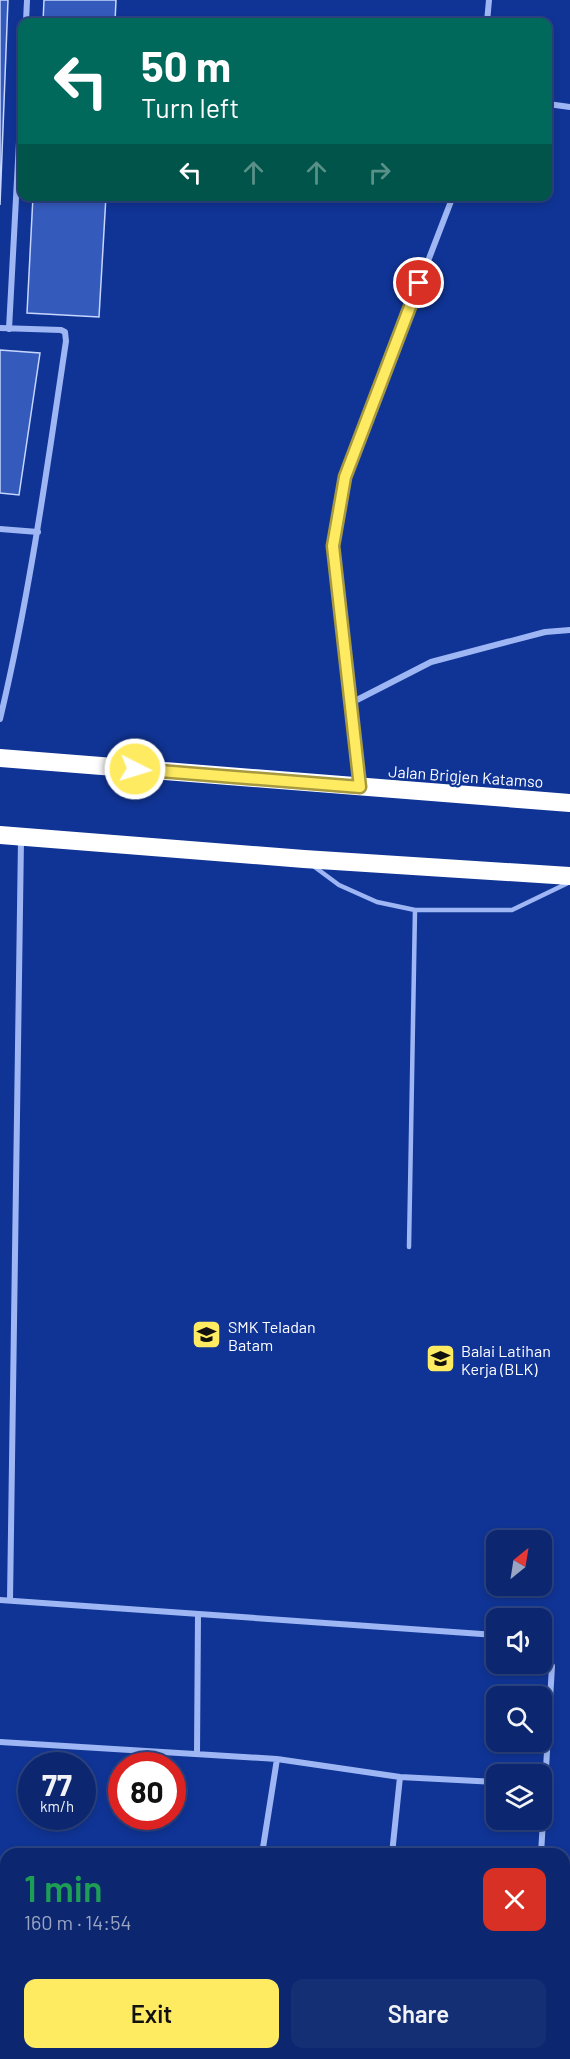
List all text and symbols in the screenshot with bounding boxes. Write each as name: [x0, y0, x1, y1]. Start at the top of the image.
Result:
text: 50 m: [141, 40, 231, 90]
icon: left: [42, 42, 120, 120]
text: Turn left: [141, 91, 239, 123]
icon: left: [174, 156, 207, 189]
icon: ahead: [237, 156, 270, 189]
icon: ahead: [300, 156, 333, 189]
icon: right: [363, 156, 396, 189]
pin: [393, 257, 444, 308]
icon: arrive: [402, 266, 435, 299]
position arrow: [103, 737, 167, 801]
street label: Jalan Brigjen Katamso: [388, 761, 544, 791]
place label: SMK Teladan Batam: [228, 1317, 316, 1354]
school or university icon: SMK Teladan Batam: [191, 1319, 223, 1351]
place label: Balai Latihan Kerja (BLK): [461, 1341, 551, 1378]
school or university icon: Balai Latihan Kerja (BLK): [424, 1343, 456, 1375]
north arrow: [486, 1530, 552, 1596]
map controls: [486, 1530, 552, 1830]
button: sound: [486, 1608, 552, 1674]
button: search: [486, 1686, 552, 1752]
speed limit sign: 80: [108, 1752, 186, 1830]
button: layers: [486, 1764, 552, 1830]
text: 77: [42, 1766, 72, 1802]
text: km/h: [40, 1797, 74, 1815]
text: 1 min: [24, 1866, 103, 1909]
button: close: [483, 1868, 546, 1931]
text: 160 m · 14:54: [24, 1910, 131, 1934]
button: Exit: [24, 1979, 279, 2048]
button: Share: [291, 1979, 546, 2048]

